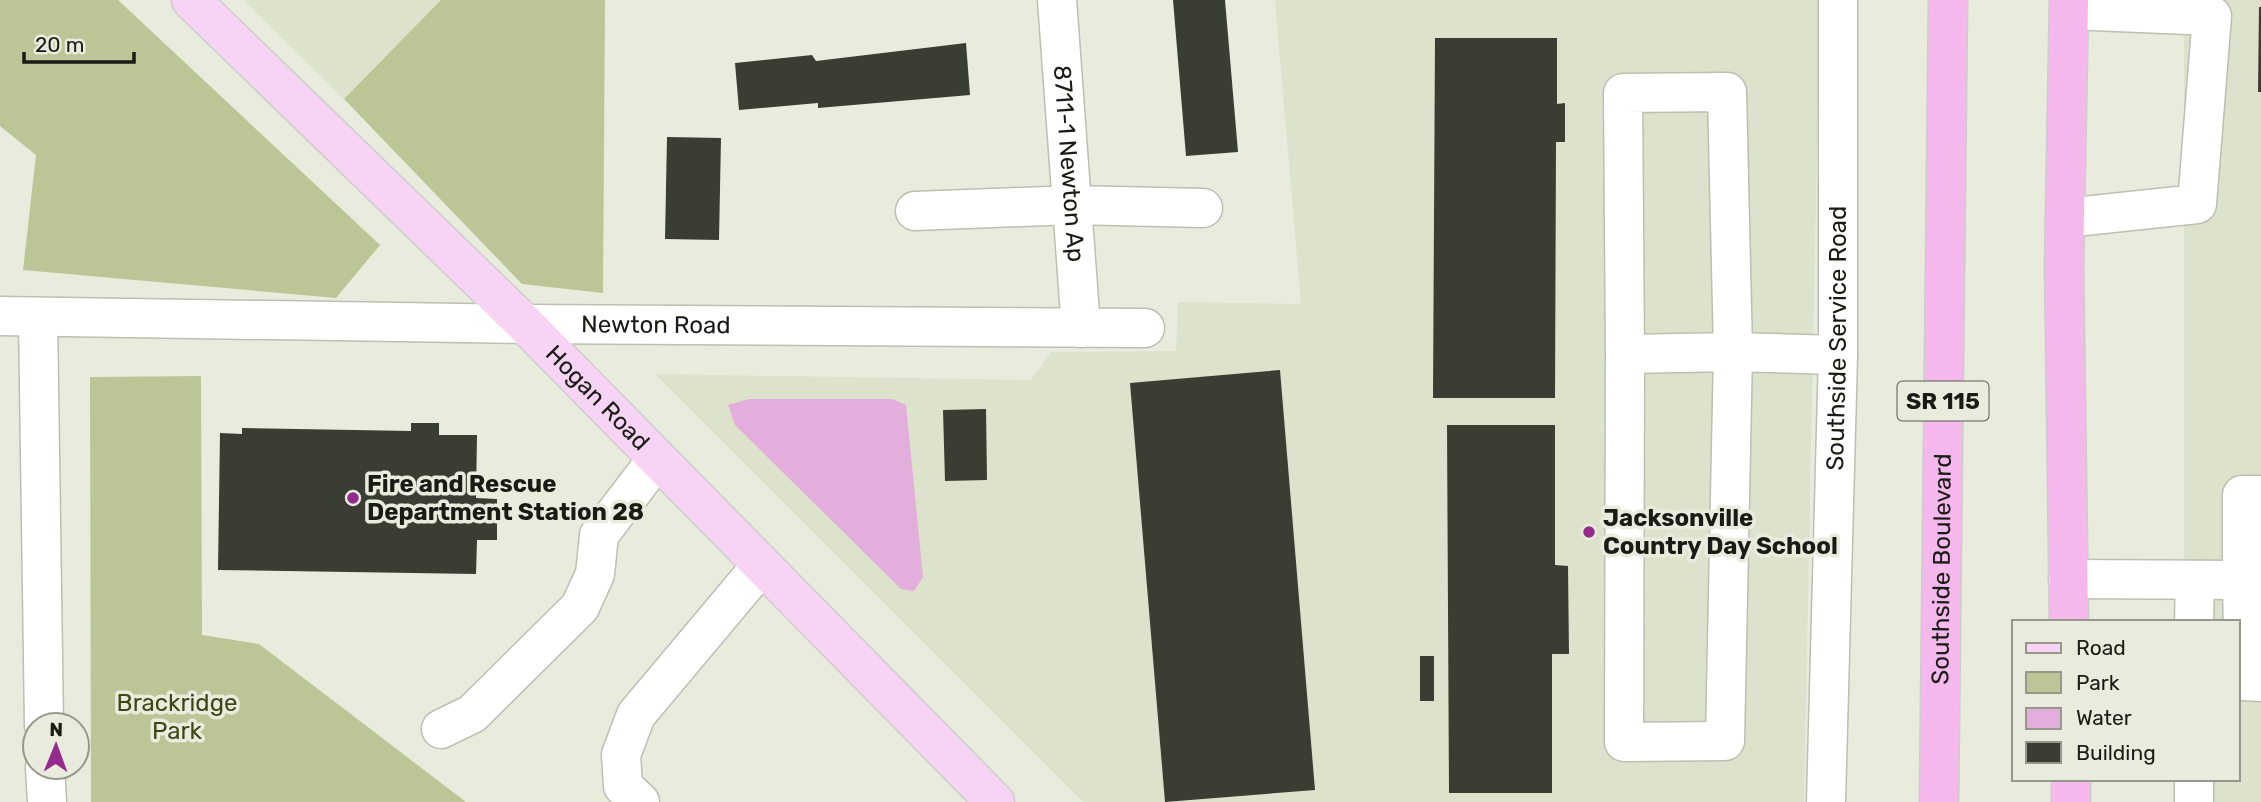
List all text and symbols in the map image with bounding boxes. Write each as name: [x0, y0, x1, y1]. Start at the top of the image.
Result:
scale bar: [24, 21, 135, 65]
text: 20 m: [35, 32, 84, 57]
street label: 8711-1 Newton Ap: [1048, 64, 1090, 263]
street label: Southside Service Road: [1821, 206, 1852, 471]
street label: Newton Road: [581, 310, 731, 339]
street label: Hogan Road: [540, 340, 655, 456]
road number: SR 115: [1898, 382, 1988, 420]
street label: Southside Boulevard: [1926, 453, 1957, 685]
place label: Fire and Rescue Department Station 28: [367, 470, 644, 526]
marker: Fire and Rescue Department Station 28: [345, 490, 361, 506]
place label: Jacksonville Country Day School: [1603, 504, 1838, 560]
marker: Jacksonville Country Day School: [1581, 524, 1597, 540]
legend: [2012, 620, 2240, 781]
text: Road: [2076, 635, 2126, 660]
text: Park: [2076, 670, 2120, 695]
park label: Brackridge Park: [117, 689, 237, 745]
text: Water: [2076, 705, 2132, 730]
north arrow: [21, 711, 91, 781]
text: N: [49, 718, 63, 741]
text: Building: [2076, 740, 2156, 765]

